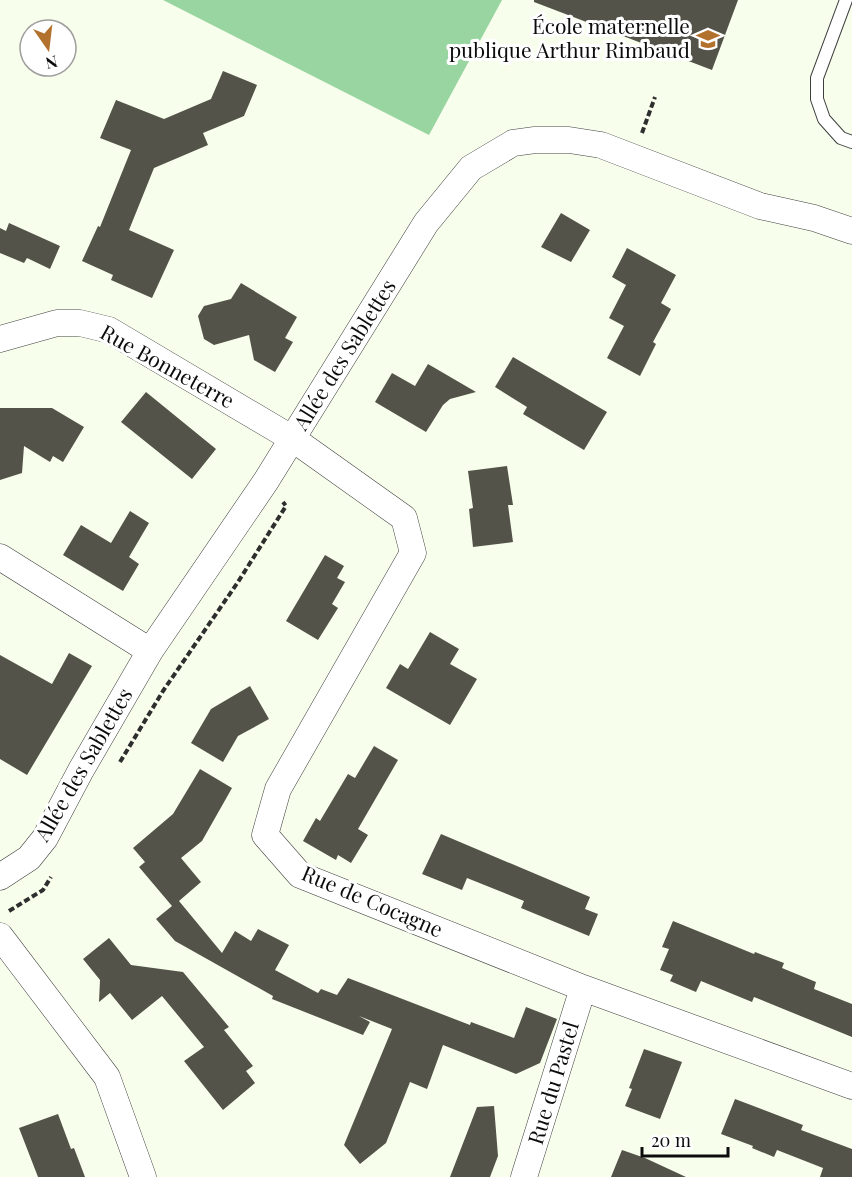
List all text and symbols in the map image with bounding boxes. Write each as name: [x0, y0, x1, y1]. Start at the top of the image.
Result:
place label: École maternelle publique Arthur Rimbaud: [449, 11, 690, 63]
north arrow: [18, 18, 78, 78]
school or university icon: École maternelle publique Arthur Rimbaud: [695, 26, 721, 52]
text: N: [43, 51, 60, 75]
street label: Allée des Sablettes: [285, 273, 401, 435]
street label: Rue Bonneterre: [96, 317, 240, 414]
street label: Allée des Sablettes: [26, 682, 138, 847]
street label: Rue de Cocagne: [298, 858, 448, 942]
street label: Rue du Pastel: [520, 1017, 584, 1147]
scale bar: [642, 1120, 728, 1158]
text: 20 m: [651, 1128, 691, 1152]

